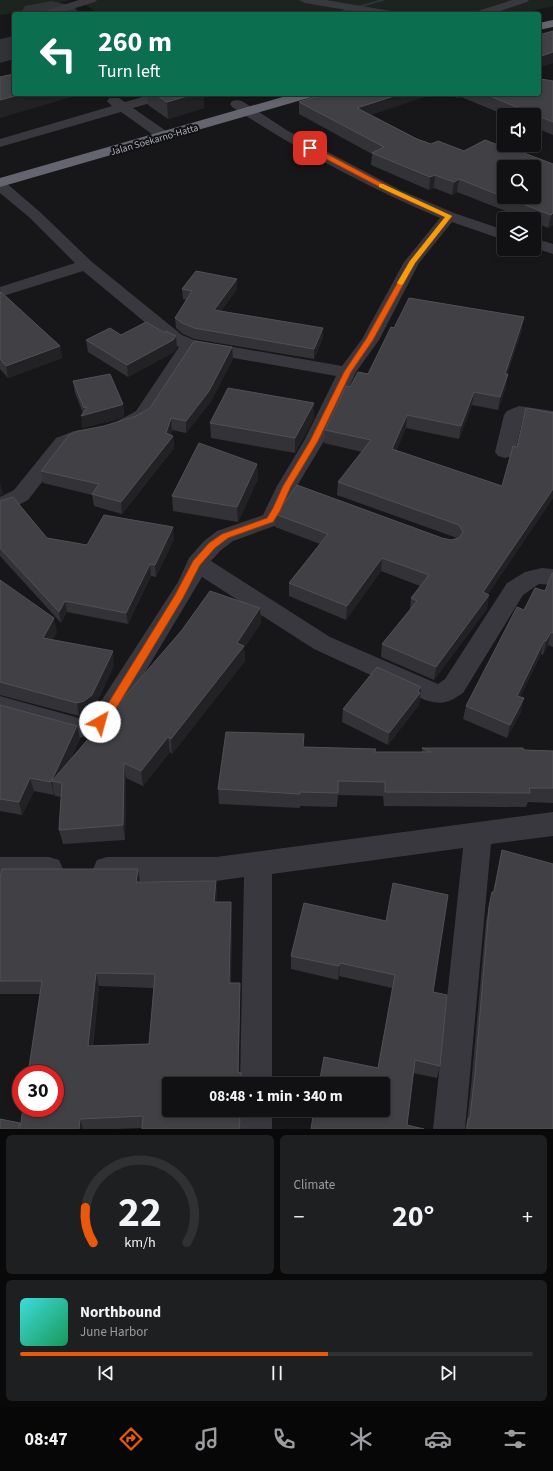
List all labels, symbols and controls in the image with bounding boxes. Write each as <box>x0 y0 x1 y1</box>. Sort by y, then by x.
text: 260 m <box>98 22 172 62</box>
icon: left <box>32 28 84 80</box>
text: Turn left <box>98 59 160 84</box>
map controls <box>497 108 541 256</box>
button: sound <box>497 108 541 152</box>
street label: Jalan Soekarno-Hatta <box>109 121 200 159</box>
pin <box>293 131 327 165</box>
icon: arrive <box>299 137 321 159</box>
button: search <box>497 160 541 204</box>
button: layers <box>497 212 541 256</box>
position arrow <box>79 701 121 743</box>
speed limit sign: 30 <box>12 1065 64 1117</box>
text: 08:48 · 1 min · 340 m <box>209 1086 343 1107</box>
text: Climate <box>294 1176 335 1194</box>
text: 22 <box>118 1182 162 1242</box>
text: 20° <box>392 1195 435 1238</box>
text: − <box>294 1201 304 1233</box>
text: + <box>522 1201 533 1233</box>
text: km/h <box>124 1231 156 1252</box>
text: Northbound <box>80 1302 161 1323</box>
text: June Harbor <box>80 1323 148 1341</box>
icon: previous <box>95 1362 117 1384</box>
icon: pause <box>266 1362 288 1384</box>
icon: next <box>437 1362 459 1384</box>
icon: directions <box>117 1425 145 1453</box>
icon: music <box>193 1425 221 1453</box>
icon: phone <box>270 1425 298 1453</box>
icon: climate <box>347 1425 375 1453</box>
icon: car <box>424 1425 452 1453</box>
icon: filters <box>501 1425 529 1453</box>
text: 08:47 <box>24 1427 68 1452</box>

